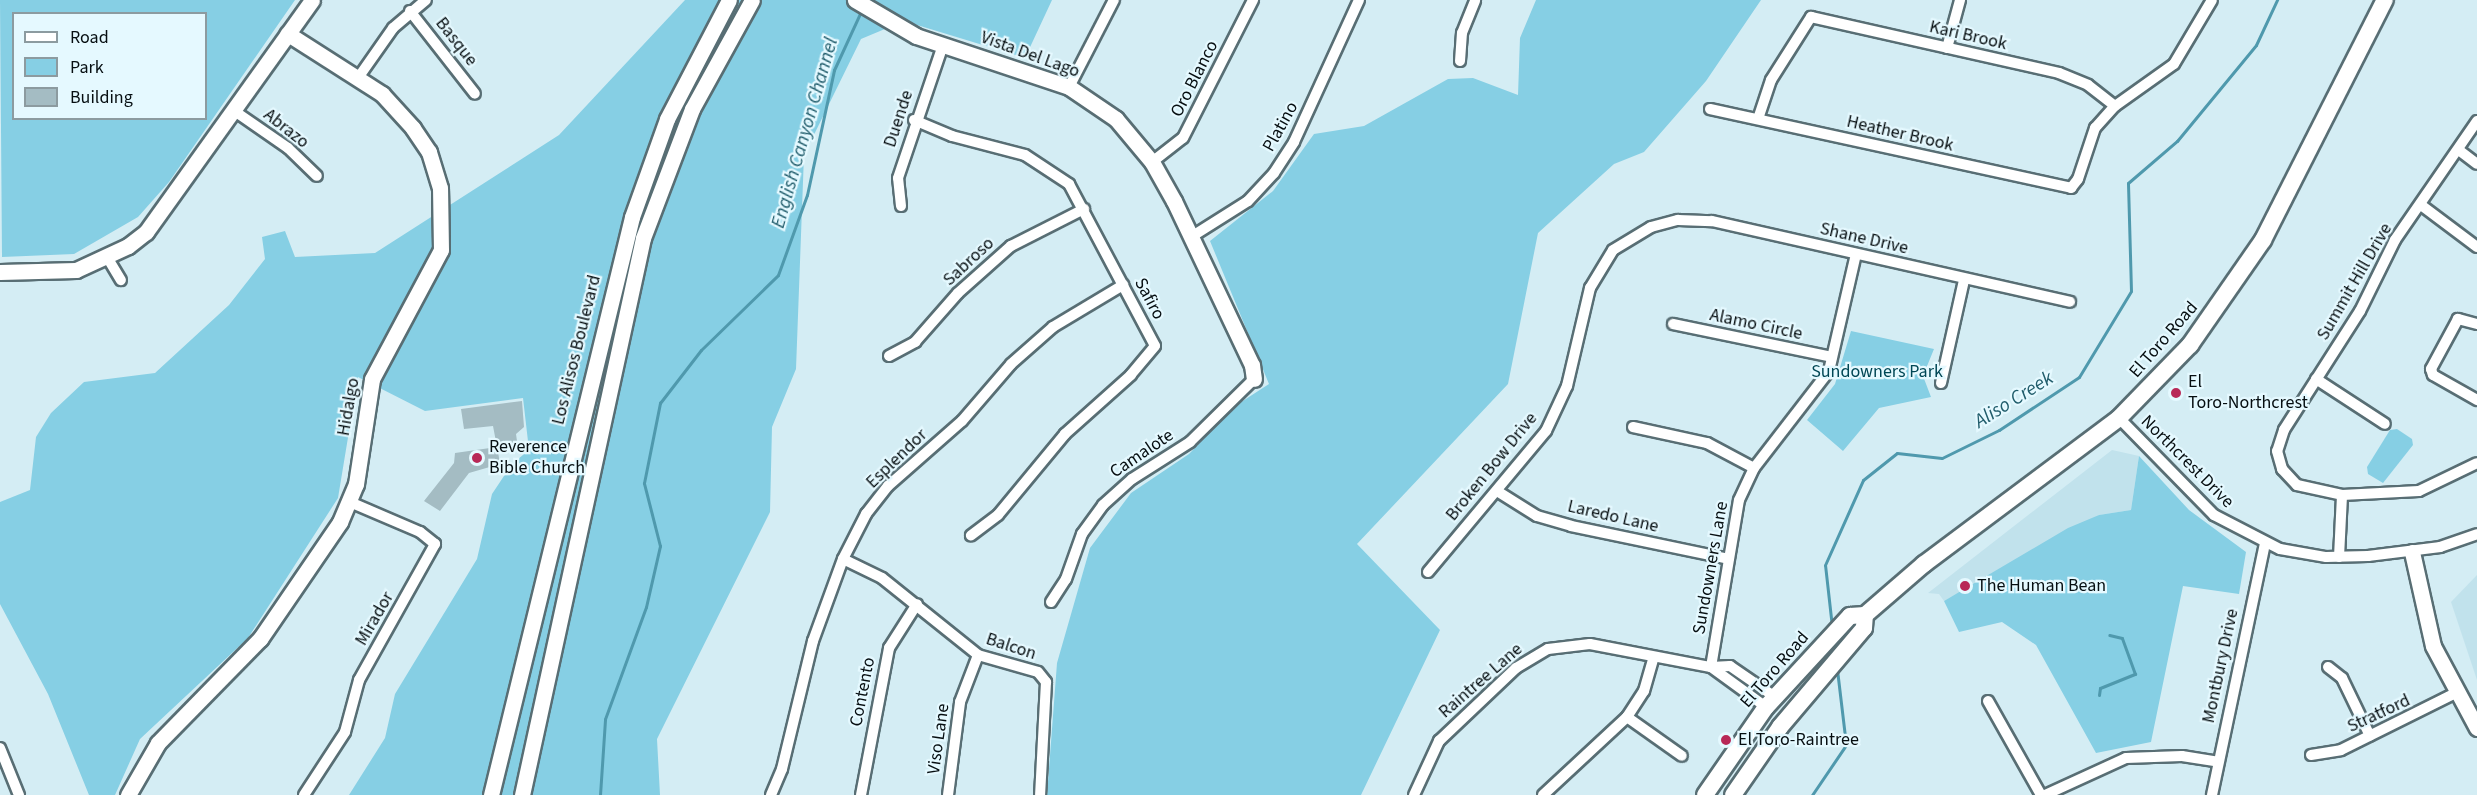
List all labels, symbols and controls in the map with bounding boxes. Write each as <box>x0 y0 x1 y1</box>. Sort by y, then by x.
legend <box>12 12 207 120</box>
street label: Basque <box>430 13 482 71</box>
street label: Kari Brook <box>1927 17 2009 55</box>
text: Road <box>70 25 109 50</box>
street label: Vista Del Lago <box>978 27 1082 83</box>
water label: English Canyon Channel <box>766 35 844 231</box>
street label: Oro Blanco <box>1167 37 1223 121</box>
text: Park <box>70 55 104 80</box>
text: Building <box>70 85 133 110</box>
street label: Duende <box>880 88 918 150</box>
street label: Platino <box>1259 98 1303 156</box>
street label: Abrazo <box>259 105 313 153</box>
street label: Heather Brook <box>1844 111 1956 157</box>
street label: Shane Drive <box>1818 218 1910 260</box>
street label: Summit Hill Drive <box>2313 220 2397 344</box>
street label: Sabroso <box>939 233 999 291</box>
street label: Los Alisos Boulevard <box>548 273 606 427</box>
street label: Safiro <box>1129 274 1169 324</box>
street label: El Toro Road <box>2125 297 2203 383</box>
street label: Alamo Circle <box>1708 305 1804 345</box>
park label: Sundowners Park <box>1811 361 1943 383</box>
water label: Aliso Creek <box>1970 366 2058 434</box>
place label: El Toro-Northcrest <box>2188 372 2308 415</box>
street label: Hidalgo <box>333 376 365 438</box>
marker: El Toro-Northcrest <box>2169 386 2183 400</box>
street label: Broken Bow Drive <box>1442 408 1542 526</box>
street label: Northcrest Drive <box>2136 411 2238 513</box>
street label: Esplendor <box>862 425 932 493</box>
street label: Camalote <box>1106 425 1178 483</box>
place label: Reverence Bible Church <box>489 437 585 480</box>
marker: Reverence Bible Church <box>470 451 484 465</box>
street label: Laredo Lane <box>1565 496 1661 538</box>
street label: Sundowners Lane <box>1689 500 1733 636</box>
place label: The Human Bean <box>1977 575 2106 597</box>
marker: The Human Bean <box>1958 579 1972 593</box>
street label: Mirador <box>351 588 399 650</box>
street label: Montbury Drive <box>2198 607 2244 725</box>
street label: El Toro Road <box>1736 627 1814 713</box>
street label: Balcon <box>983 629 1039 665</box>
street label: Raintree Lane <box>1435 639 1527 723</box>
street label: Contento <box>846 656 880 728</box>
street label: Stratford <box>2344 690 2414 738</box>
street label: Viso Lane <box>923 702 955 776</box>
place label: El Toro-Raintree <box>1738 729 1859 751</box>
marker: El Toro-Raintree <box>1719 733 1733 747</box>

